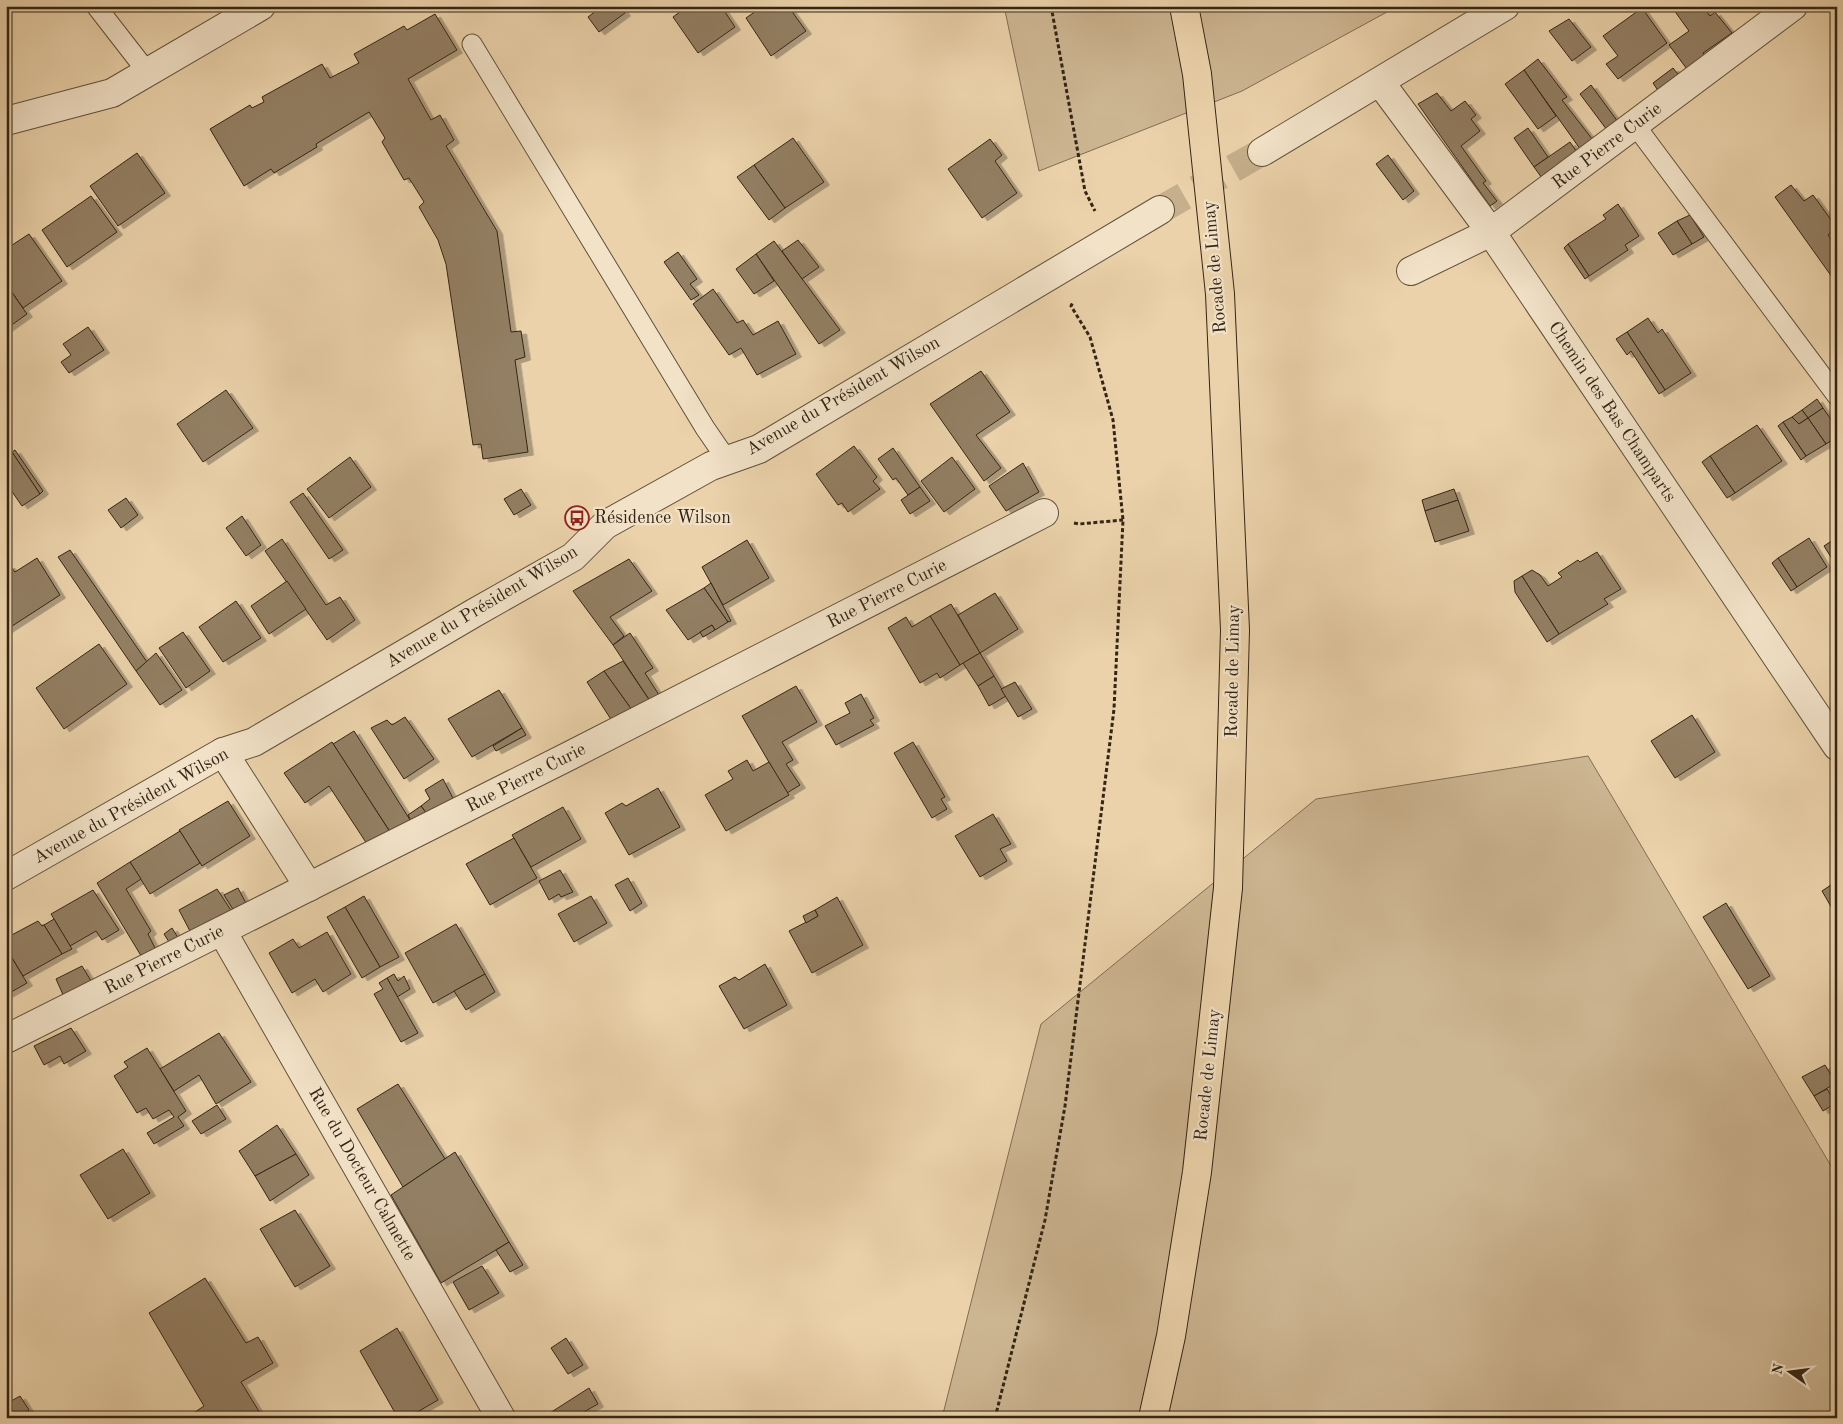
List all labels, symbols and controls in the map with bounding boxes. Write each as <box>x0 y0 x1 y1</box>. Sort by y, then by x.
street label: Rue Pierre Curie <box>1549 99 1665 193</box>
street label: Rocade de Limay <box>1200 199 1230 334</box>
street label: Chemin des Bas Champarts <box>1545 318 1679 506</box>
street label: Avenue du Président Wilson <box>743 333 943 459</box>
bus stop icon: Résidence Wilson <box>564 505 590 531</box>
place label: Résidence Wilson <box>594 509 731 527</box>
street label: Avenue du Président Wilson <box>383 542 581 671</box>
street label: Rue Pierre Curie <box>824 556 950 632</box>
street label: Rocade de Limay <box>1223 604 1243 738</box>
street label: Rue Pierre Curie <box>463 740 589 816</box>
street label: Avenue du Président Wilson <box>30 745 232 867</box>
street label: Rue Pierre Curie <box>101 922 227 998</box>
street label: Rocade de Limay <box>1192 1007 1224 1142</box>
street label: Rue du Docteur Calmette <box>305 1084 419 1264</box>
north arrow <box>1766 1346 1816 1396</box>
text: N <box>1770 1362 1787 1376</box>

